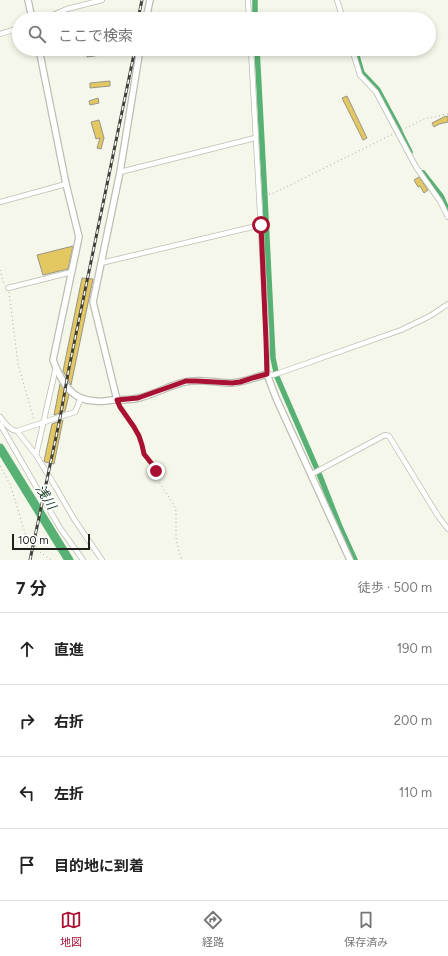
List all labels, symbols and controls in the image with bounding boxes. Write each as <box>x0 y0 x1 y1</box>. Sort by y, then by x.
search box <box>12 12 436 56</box>
icon: search <box>26 23 48 45</box>
text: ここで検索 <box>58 27 133 45</box>
route start <box>252 216 270 234</box>
route end <box>147 462 165 480</box>
water label: 浅川 <box>33 482 60 514</box>
scale bar <box>12 532 90 551</box>
text: 100 m <box>18 534 49 547</box>
text: 7 分 <box>16 578 47 598</box>
text: 徒歩 · 500 m <box>358 580 432 595</box>
icon: ahead <box>16 638 38 660</box>
text: 直進 <box>54 641 84 659</box>
text: 190 m <box>397 641 432 656</box>
icon: right <box>16 710 38 732</box>
text: 右折 <box>54 713 84 731</box>
text: 200 m <box>394 713 432 728</box>
icon: left <box>16 782 38 804</box>
text: 左折 <box>54 785 84 803</box>
text: 110 m <box>399 785 432 800</box>
icon: arrive <box>16 854 38 876</box>
text: 目的地に到着 <box>54 857 144 875</box>
tab: 地図 <box>60 909 82 949</box>
tab: 経路 <box>202 909 224 949</box>
tab: 保存済み <box>344 909 388 949</box>

